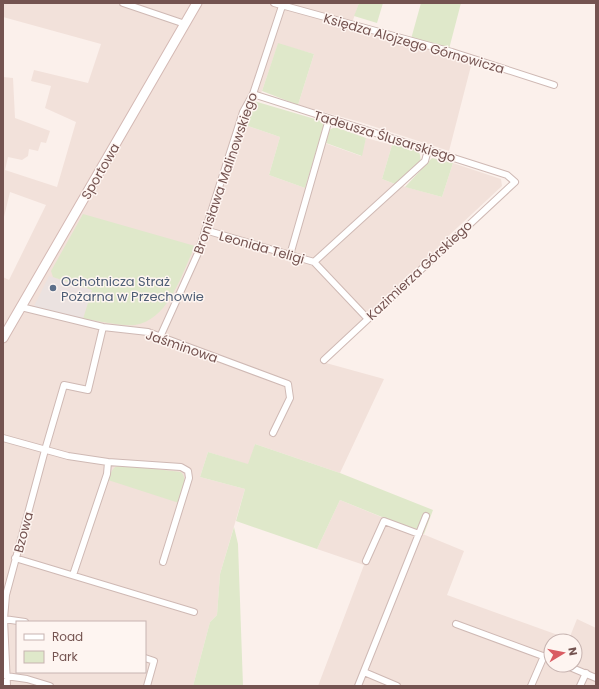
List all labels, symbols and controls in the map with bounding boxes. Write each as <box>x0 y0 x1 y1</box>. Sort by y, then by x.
street label: Księdza Alojzego Górnowicza <box>321 9 506 78</box>
street label: Bronisława Malinowskiego <box>189 90 262 257</box>
street label: Tadeusza Ślusarskiego <box>312 106 458 167</box>
street label: Sportowa <box>77 140 124 203</box>
street label: Kazimierza Górskiego <box>362 216 476 325</box>
street label: Leonida Teligi <box>217 226 307 269</box>
place label: Ochotnicza Straż Pożarna w Przechowie <box>61 272 204 306</box>
marker: Ochotnicza Straż Pożarna w Przechowie <box>48 283 58 293</box>
street label: Jaśminowa <box>143 325 220 368</box>
street label: Bzowa <box>9 510 38 555</box>
legend <box>16 621 146 673</box>
text: Road <box>52 628 83 645</box>
north arrow <box>543 633 583 673</box>
text: N <box>564 646 581 657</box>
text: Park <box>52 648 79 665</box>

